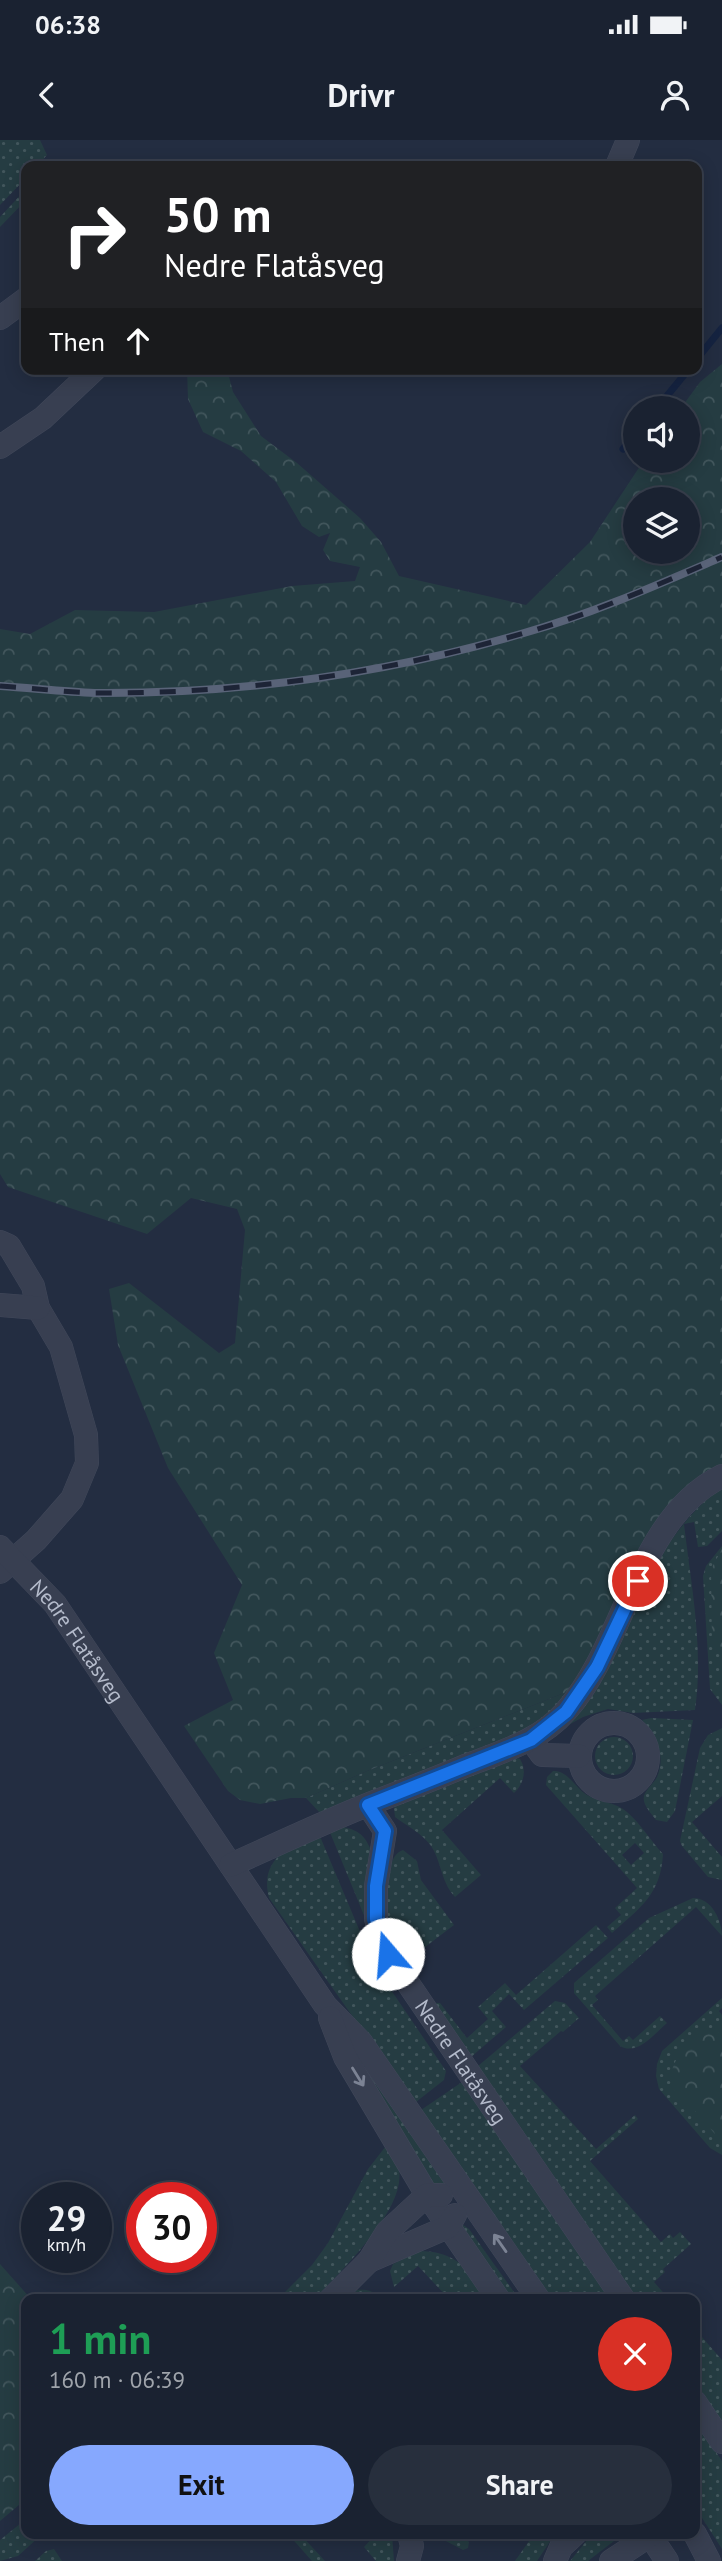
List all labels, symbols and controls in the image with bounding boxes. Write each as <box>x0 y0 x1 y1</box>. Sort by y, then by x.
text: 06:38 <box>35 8 101 41</box>
text: Drivr <box>327 74 395 116</box>
icon: back <box>28 76 66 114</box>
icon: person <box>656 76 694 114</box>
text: 50 m <box>164 182 271 246</box>
icon: right <box>49 189 140 280</box>
text: Nedre Flatåsveg <box>164 244 385 286</box>
icon: ahead <box>119 322 157 360</box>
text: Then <box>49 325 105 358</box>
map controls <box>623 396 700 564</box>
button: sound <box>623 396 700 473</box>
button: layers <box>623 487 700 564</box>
pin <box>608 1551 668 1611</box>
icon: arrive <box>619 1562 657 1600</box>
street label: Nedre Flatåsveg <box>25 1573 131 1707</box>
position arrow <box>351 1917 425 1991</box>
street label: Nedre Flatåsveg <box>409 1994 513 2129</box>
one-way arrow <box>351 2066 365 2086</box>
speed limit sign: 30 <box>126 2182 217 2273</box>
text: 29 <box>47 2195 86 2241</box>
text: km/h <box>47 2233 86 2256</box>
one-way arrow <box>493 2234 507 2253</box>
text: 1 min <box>49 2311 151 2366</box>
button: close <box>598 2317 672 2391</box>
text: 160 m · 06:39 <box>49 2365 185 2394</box>
button: Exit <box>49 2445 354 2525</box>
button: Share <box>368 2445 672 2525</box>

